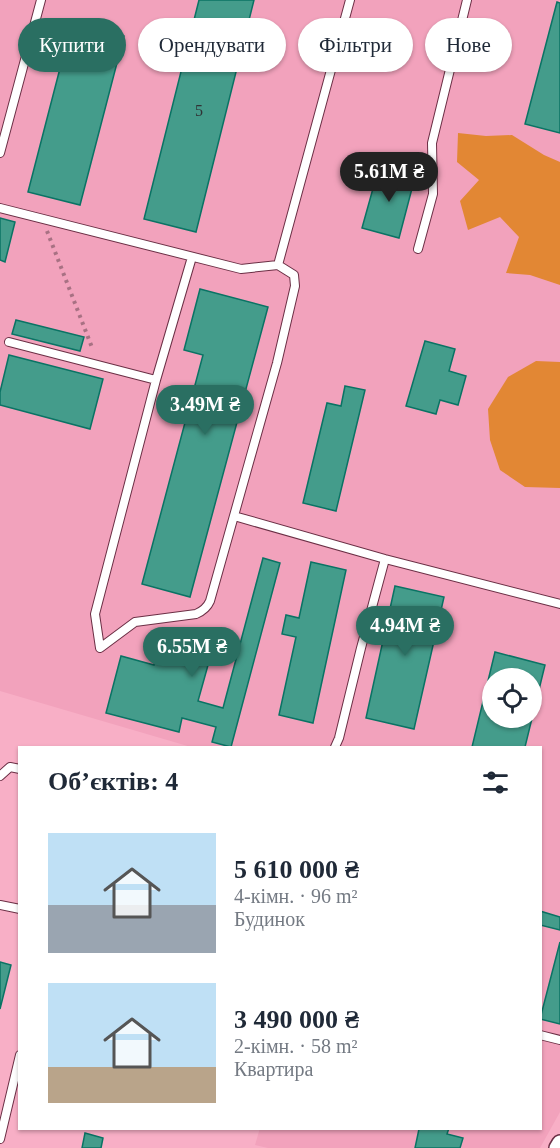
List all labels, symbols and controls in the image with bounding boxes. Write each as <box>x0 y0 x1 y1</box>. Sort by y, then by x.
chip: Купити <box>18 18 126 72</box>
chip: Орендувати <box>138 18 286 72</box>
chip: Фільтри <box>298 18 413 72</box>
chip: Нове <box>425 18 512 72</box>
house number: 5 <box>195 102 203 119</box>
pin: 5.61M ₴ <box>334 152 444 203</box>
text: 5.61M ₴ <box>354 160 424 182</box>
pin: 3.49M ₴ <box>150 385 260 436</box>
text: 3.49M ₴ <box>170 393 240 415</box>
pin: 4.94M ₴ <box>350 606 460 657</box>
text: 4.94M ₴ <box>370 614 440 636</box>
pin: 6.55M ₴ <box>137 627 247 678</box>
text: 6.55M ₴ <box>157 635 227 657</box>
map controls <box>482 668 542 728</box>
button: locate <box>482 668 542 728</box>
icon: filters <box>479 766 512 799</box>
text: Об’єктів: 4 <box>48 767 178 796</box>
text: 5 610 000 ₴ <box>234 855 359 884</box>
icon: home <box>96 857 168 929</box>
text: 4-кімн. · 96 m² <box>234 885 358 907</box>
text: Будинок <box>234 908 305 930</box>
text: 3 490 000 ₴ <box>234 1005 359 1034</box>
icon: home <box>96 1007 168 1079</box>
text: 2-кімн. · 58 m² <box>234 1035 358 1057</box>
text: Квартира <box>234 1058 313 1080</box>

